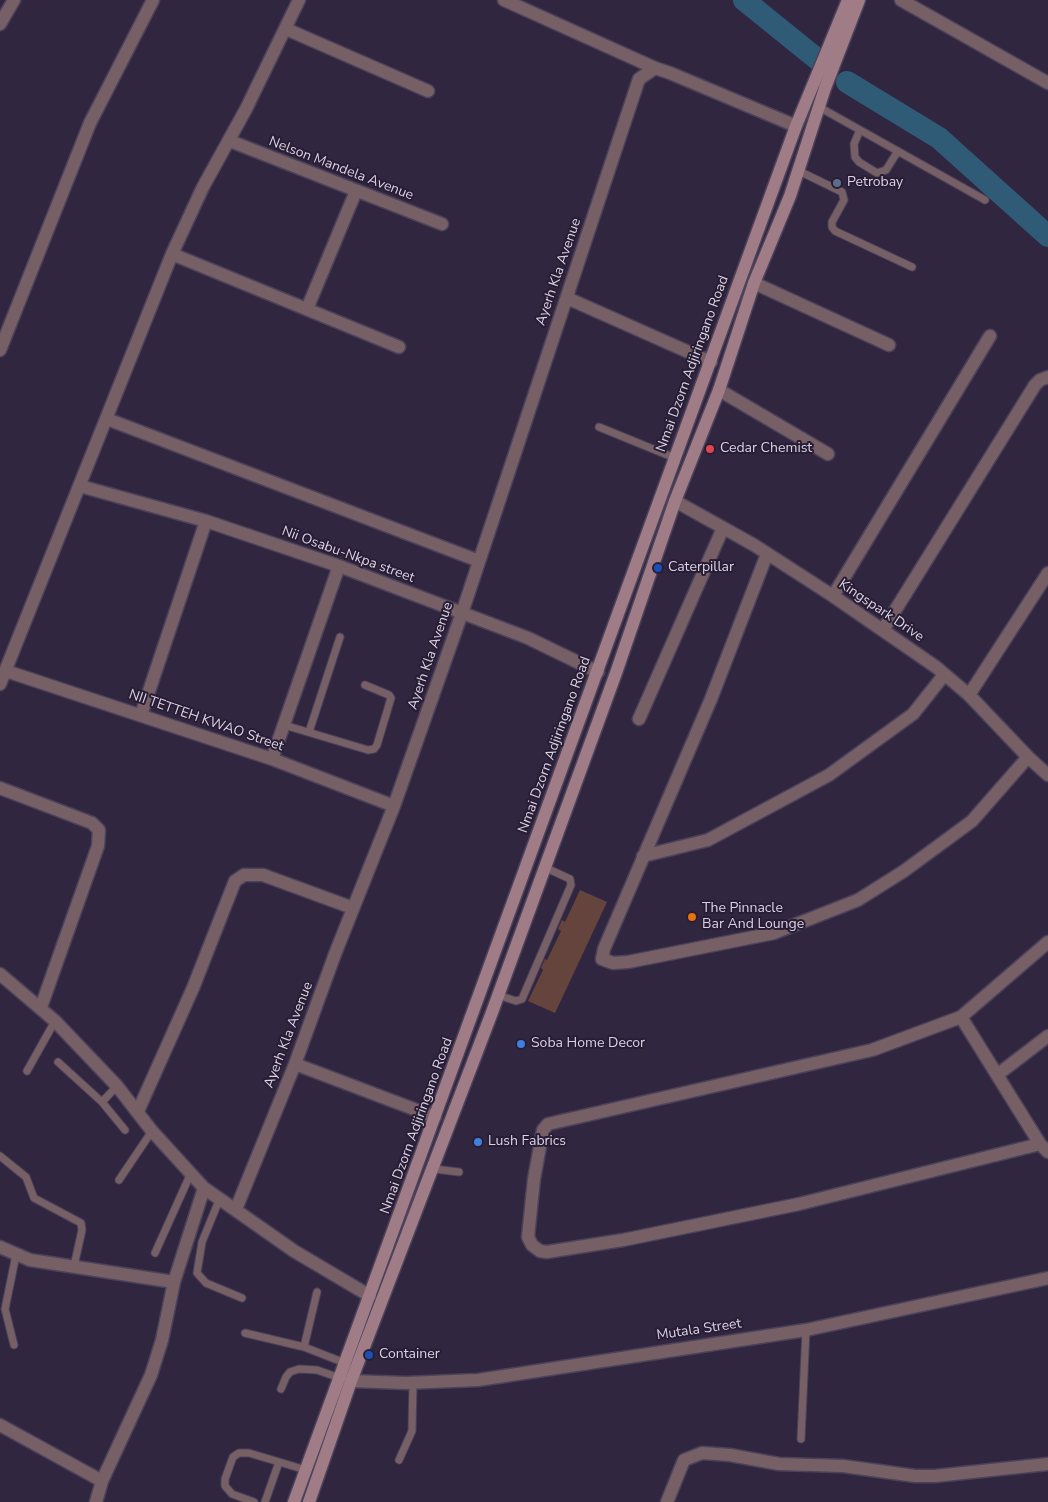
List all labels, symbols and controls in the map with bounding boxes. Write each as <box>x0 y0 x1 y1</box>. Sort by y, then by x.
street label: Nelson Mandela Avenue <box>266 134 416 204</box>
place label: Petrobay <box>847 175 903 191</box>
marker: Petrobay <box>831 177 843 189</box>
street label: Ayerh Kla Avenue <box>533 216 585 328</box>
street label: Nmai Dzorn Adjiringano Road <box>653 274 733 454</box>
place label: Cedar Chemist <box>720 441 812 457</box>
marker: Cedar Chemist <box>704 443 716 455</box>
street label: Nii Osabu-Nkpa street <box>279 523 417 587</box>
place label: Caterpillar <box>668 560 734 576</box>
marker: Caterpillar <box>652 562 664 574</box>
street label: Kingspark Drive <box>835 576 927 646</box>
street label: Ayerh Kla Avenue <box>405 600 457 712</box>
street label: Nmai Dzorn Adjiringano Road <box>515 655 595 835</box>
street label: NII TETTEH KWAO Street <box>126 687 286 755</box>
place label: The Pinnacle Bar And Lounge <box>702 901 804 934</box>
marker: The Pinnacle Bar And Lounge <box>686 911 698 923</box>
street label: Ayerh Kla Avenue <box>261 979 317 1091</box>
street label: Nmai Dzorn Adjiringano Road <box>377 1036 457 1216</box>
place label: Soba Home Decor <box>531 1036 645 1052</box>
marker: Soba Home Decor <box>515 1038 527 1050</box>
place label: Lush Fabrics <box>488 1134 566 1150</box>
marker: Lush Fabrics <box>472 1136 484 1148</box>
street label: Mutala Street <box>655 1316 743 1344</box>
place label: Container <box>379 1347 440 1363</box>
marker: Container <box>363 1349 375 1361</box>

